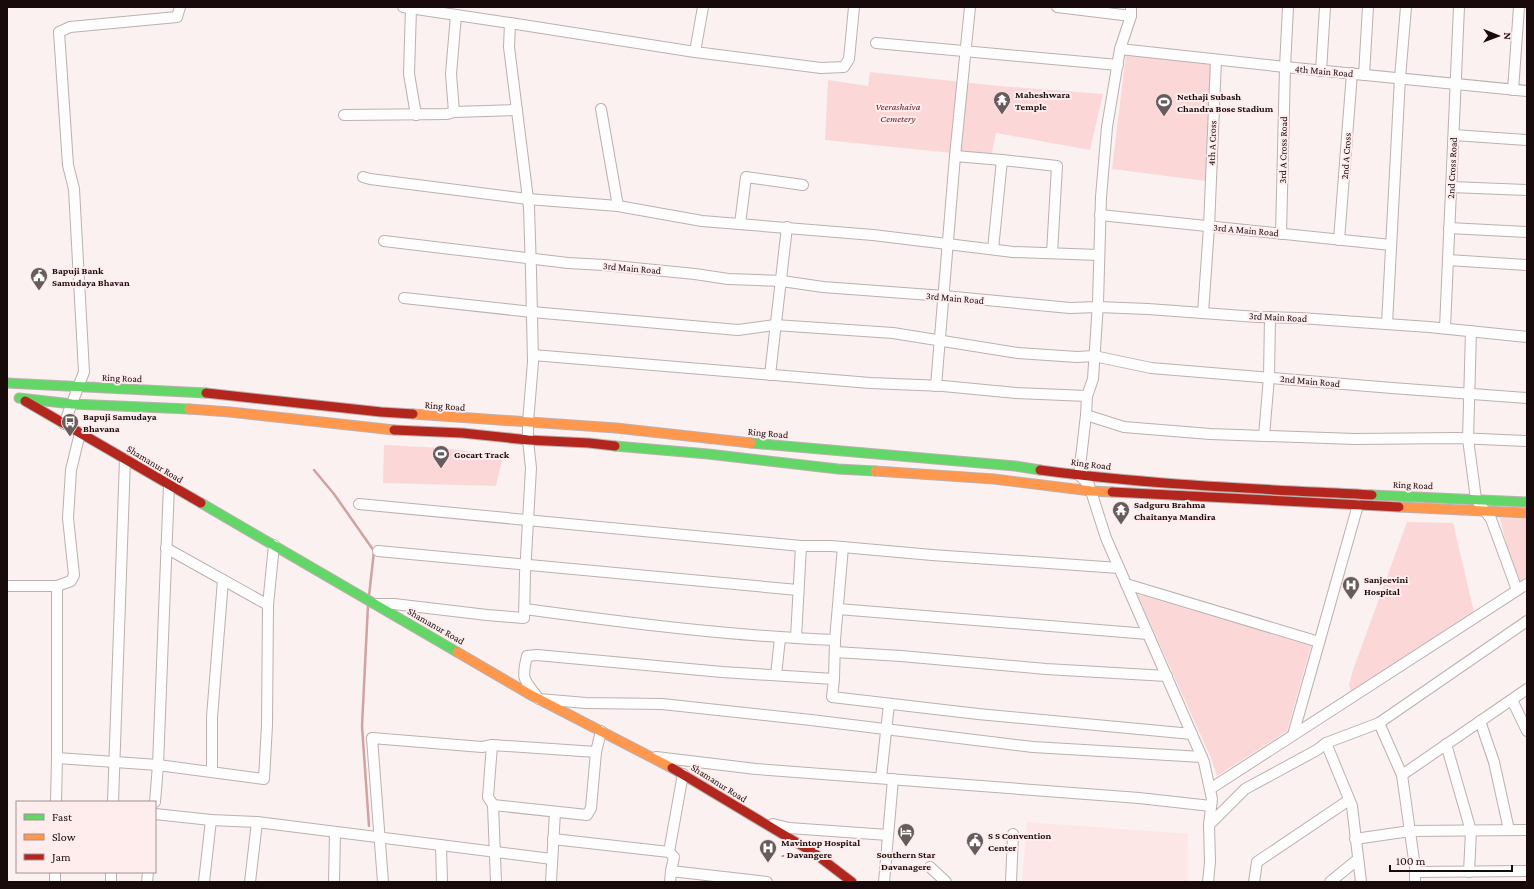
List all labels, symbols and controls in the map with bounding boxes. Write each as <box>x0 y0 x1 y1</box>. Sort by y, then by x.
north arrow <box>1478 16 1518 56</box>
text: N <box>1502 32 1514 41</box>
street label: 4th Main Road <box>1294 63 1354 79</box>
place label: Maheshwara Temple <box>1015 89 1070 112</box>
temple icon: Maheshwara Temple <box>992 90 1012 115</box>
place label: Nethaji Subash Chandra Bose Stadium <box>1177 91 1274 114</box>
sports icon: Nethaji Subash Chandra Bose Stadium <box>1154 92 1174 117</box>
park label: Veerashaiva Cemetery <box>876 101 921 124</box>
street label: 3rd A Cross Road <box>1277 116 1289 184</box>
street label: 4th A Cross <box>1206 120 1218 166</box>
street label: 2nd A Cross <box>1339 132 1353 180</box>
street label: 2nd Cross Road <box>1445 136 1459 199</box>
street label: 3rd A Main Road <box>1213 222 1280 238</box>
street label: 3rd Main Road <box>602 260 662 276</box>
place label: Bapuji Bank Samudaya Bhavan <box>52 265 130 288</box>
public building icon: Bapuji Bank Samudaya Bhavan <box>29 266 49 291</box>
street label: 3rd Main Road <box>925 290 985 306</box>
street label: 3rd Main Road <box>1249 310 1308 324</box>
street label: Ring Road <box>102 372 143 384</box>
street label: 2nd Main Road <box>1279 373 1341 389</box>
street label: Ring Road <box>424 399 466 413</box>
place label: Bapuji Samudaya Bhavana <box>83 411 157 434</box>
bus stop icon: Bapuji Samudaya Bhavana <box>60 412 80 437</box>
street label: Ring Road <box>747 426 789 440</box>
street label: Shamanur Road <box>125 443 186 485</box>
sports icon: Gocart Track <box>431 444 451 469</box>
place label: Gocart Track <box>454 449 510 460</box>
street label: Ring Road <box>1070 456 1113 472</box>
street label: Ring Road <box>1393 479 1434 491</box>
place label: Sadguru Brahma Chaitanya Mandira <box>1134 499 1216 522</box>
temple icon: Sadguru Brahma Chaitanya Mandira <box>1111 500 1131 525</box>
place label: Sanjeevini Hospital <box>1364 574 1408 597</box>
hospital icon: Sanjeevini Hospital <box>1341 575 1361 600</box>
street label: Shamanur Road <box>406 605 467 647</box>
street label: Shamanur Road <box>689 761 750 805</box>
legend <box>16 801 156 873</box>
text: Fast <box>52 810 73 824</box>
hotel icon: Southern Star Davanagere <box>896 822 916 847</box>
text: Slow <box>52 830 76 844</box>
place label: S S Convention Center <box>988 830 1052 853</box>
public building icon: S S Convention Center <box>965 831 985 856</box>
place label: Mavintop Hospital - Davangere <box>781 837 860 860</box>
hospital icon: Mavintop Hospital - Davangere <box>758 838 778 863</box>
scale bar <box>1390 847 1512 873</box>
place label: Southern Star Davanagere <box>877 849 935 872</box>
text: Jam <box>51 850 71 864</box>
text: 100 m <box>1396 854 1426 868</box>

